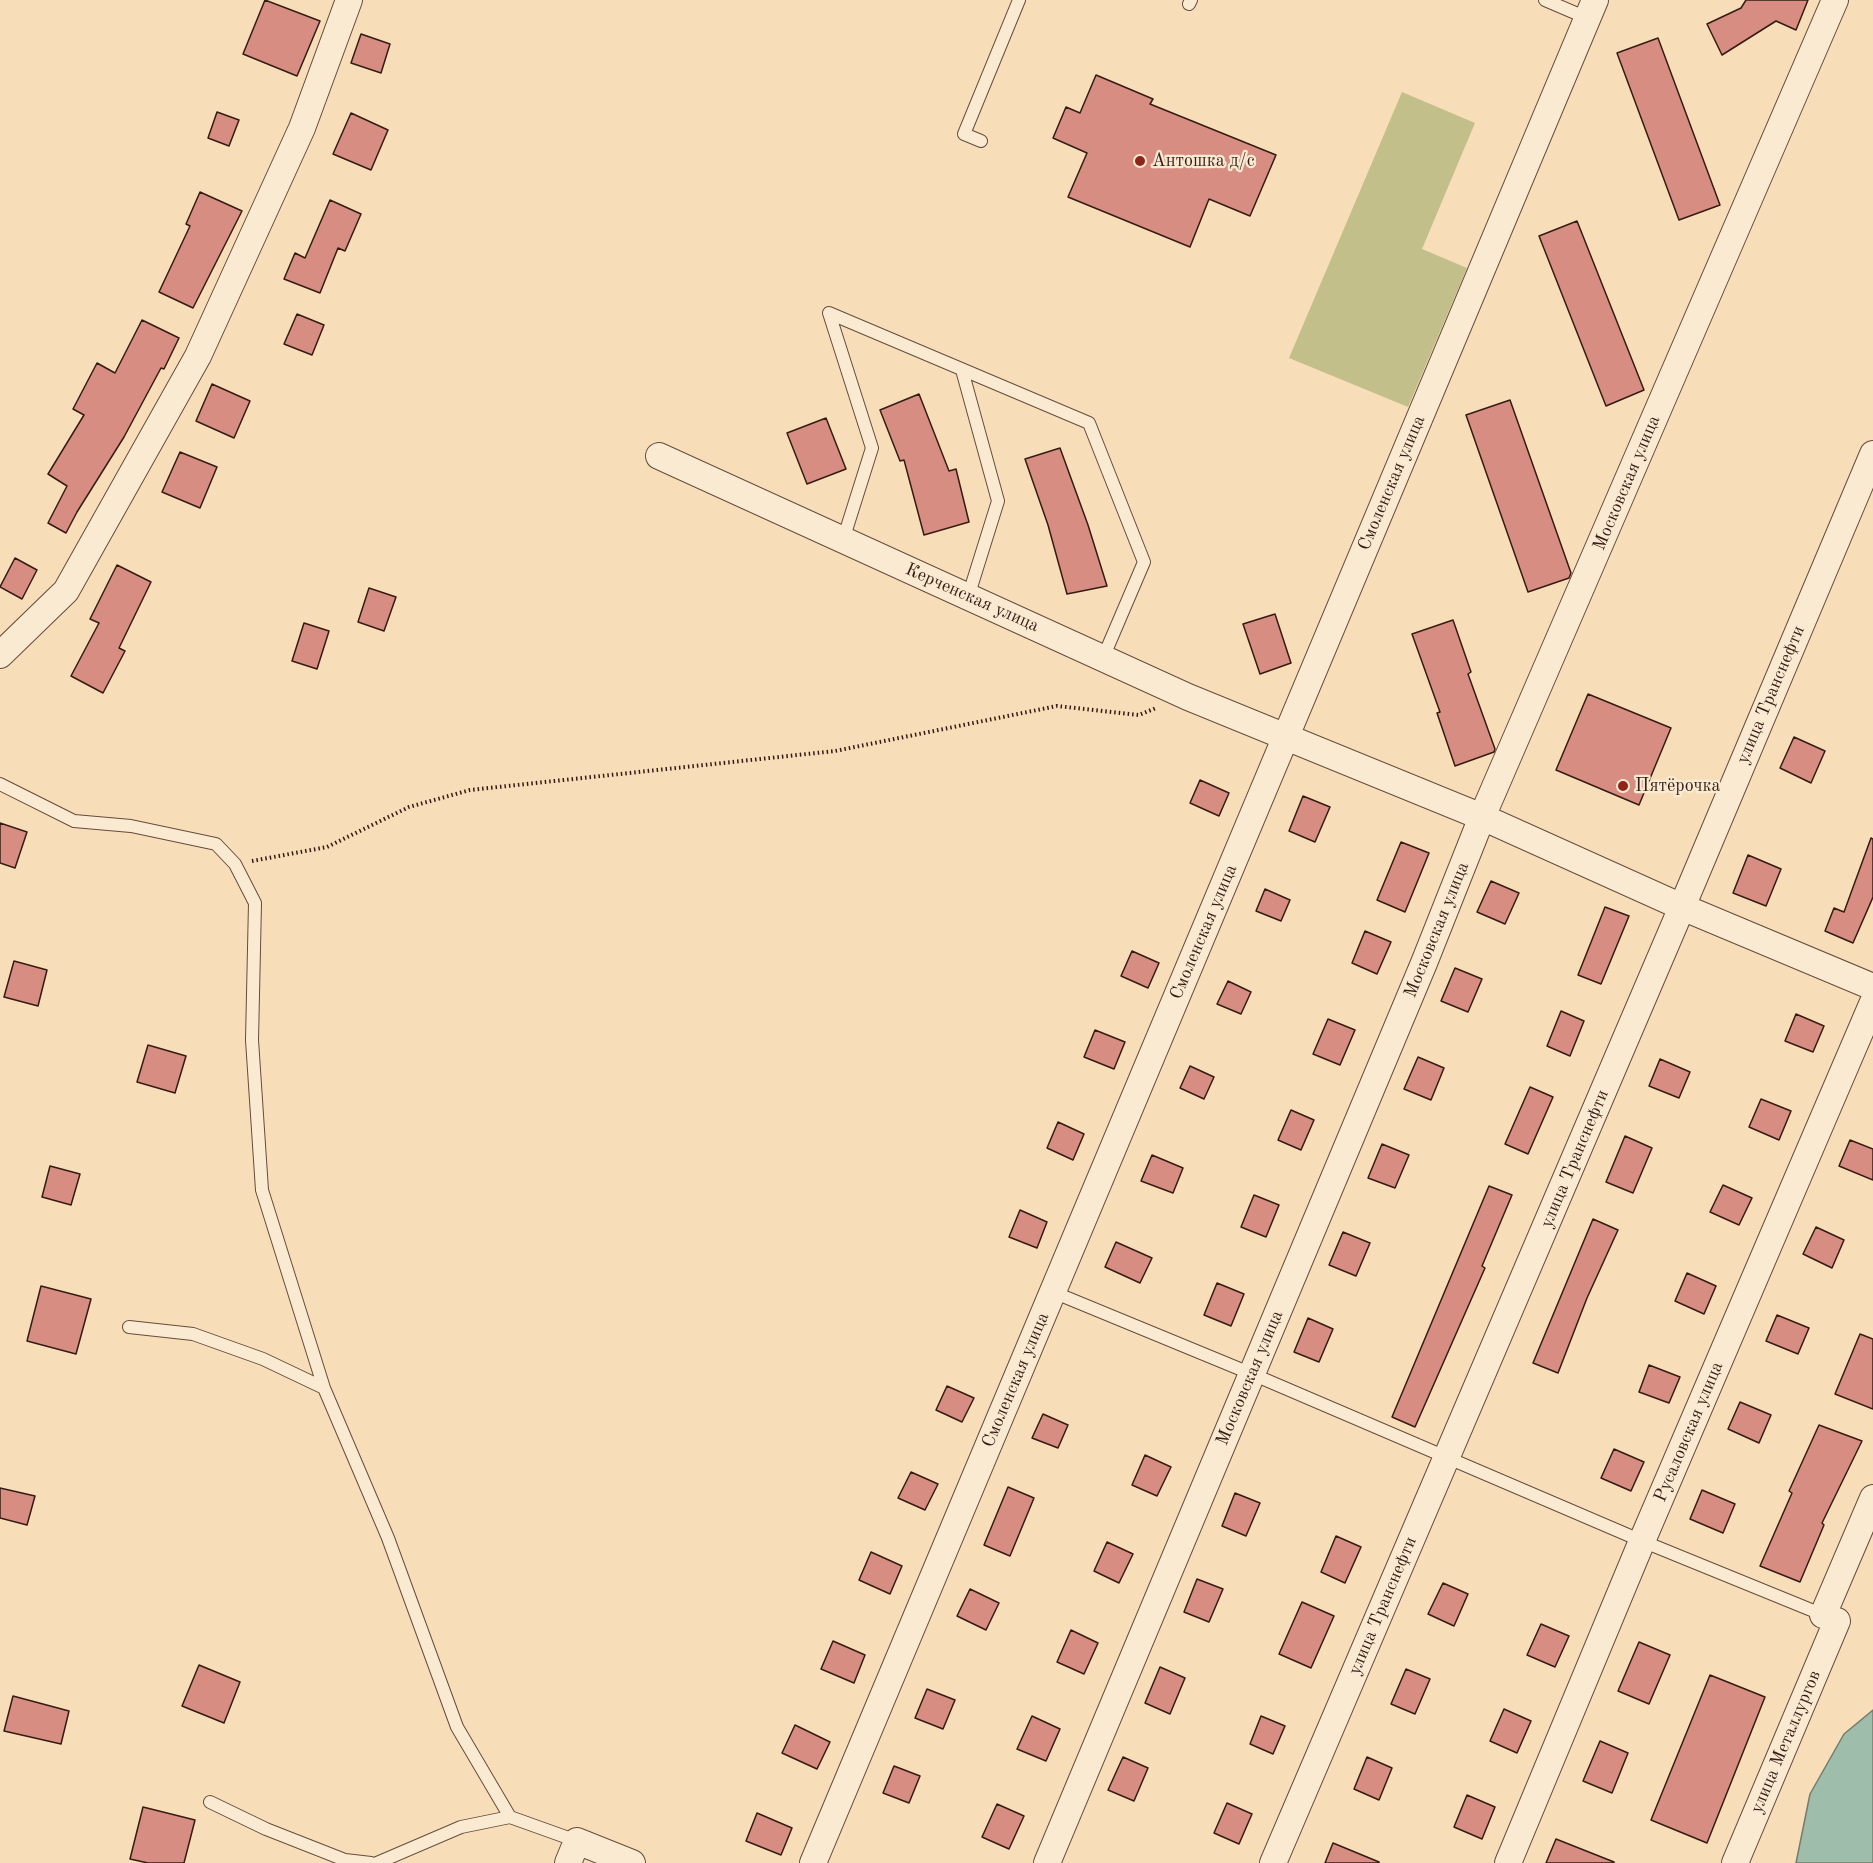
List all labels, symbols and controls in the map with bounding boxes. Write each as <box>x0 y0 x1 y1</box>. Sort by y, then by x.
place label: Антошка д/с <box>1152 150 1254 172</box>
marker: Антошка д/с <box>1133 154 1147 168</box>
street label: Смоленская улица <box>1354 412 1430 554</box>
street label: Московская улица <box>1589 412 1665 554</box>
street label: Керченская улица <box>902 559 1042 637</box>
street label: улица Транснефти <box>1732 623 1810 767</box>
place label: Пятёрочка <box>1635 775 1720 797</box>
marker: Пятёрочка <box>1616 779 1630 793</box>
street label: Московская улица <box>1400 859 1474 1001</box>
street label: Смоленская улица <box>1166 861 1242 1003</box>
street label: улица Транснефти <box>1536 1087 1614 1231</box>
street label: Московская улица <box>1212 1307 1288 1449</box>
street label: Смоленская улица <box>978 1309 1054 1451</box>
street label: Русаловская улица <box>1650 1359 1728 1505</box>
street label: улица Транснефти <box>1344 1534 1422 1678</box>
street label: улица Металлургов <box>1746 1667 1826 1817</box>

